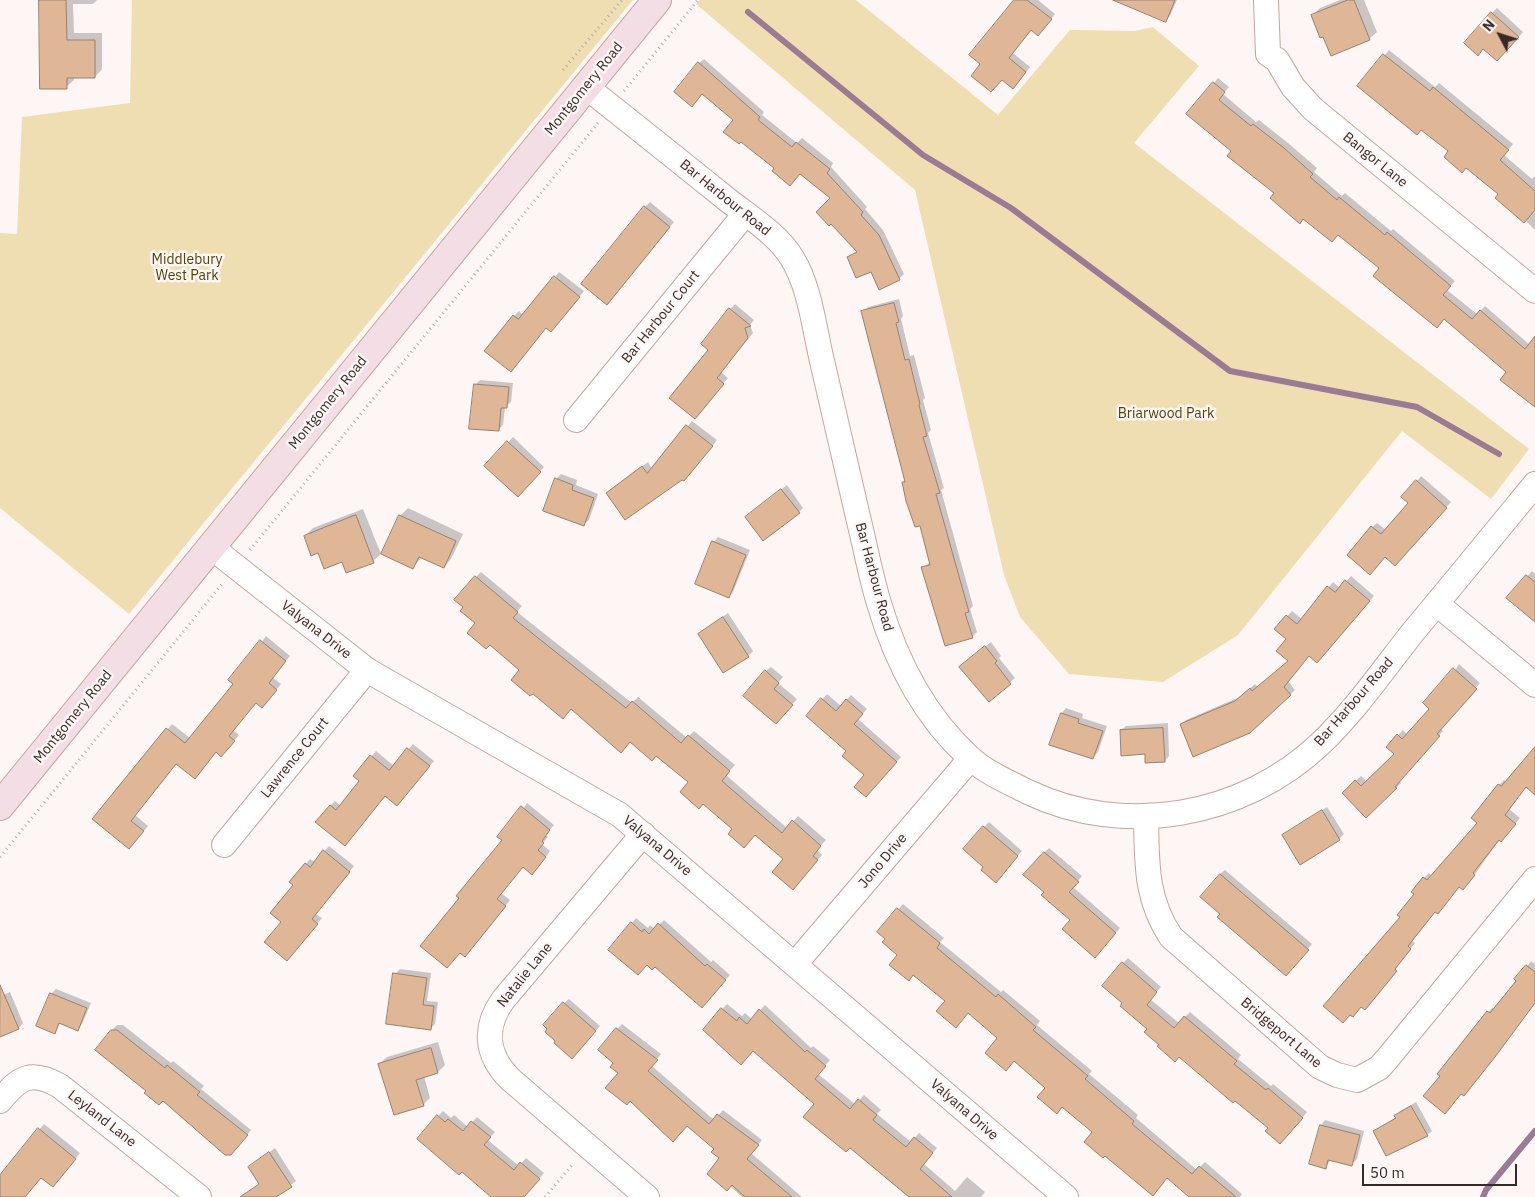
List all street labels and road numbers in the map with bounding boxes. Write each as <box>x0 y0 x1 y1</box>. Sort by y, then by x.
street label: Montgomery Road <box>541 39 627 139</box>
street label: Bangor Lane <box>1339 129 1411 191</box>
street label: Bar Harbour Road <box>676 156 774 240</box>
street label: Bar Harbour Court <box>618 267 704 367</box>
street label: Montgomery Road <box>285 353 371 453</box>
street label: Bar Harbour Road <box>851 521 897 633</box>
street label: Valyana Drive <box>277 597 355 663</box>
street label: Bar Harbour Road <box>1311 654 1397 750</box>
street label: Montgomery Road <box>30 667 116 767</box>
street label: Lawrence Court <box>257 714 333 802</box>
street label: Valyana Drive <box>619 812 695 880</box>
street label: Jono Drive <box>855 830 911 892</box>
street label: Natalie Lane <box>494 939 556 1011</box>
street label: Bridgeport Lane <box>1237 994 1325 1072</box>
street label: Valyana Drive <box>927 1076 1001 1144</box>
street label: Leyland Lane <box>64 1087 140 1151</box>

